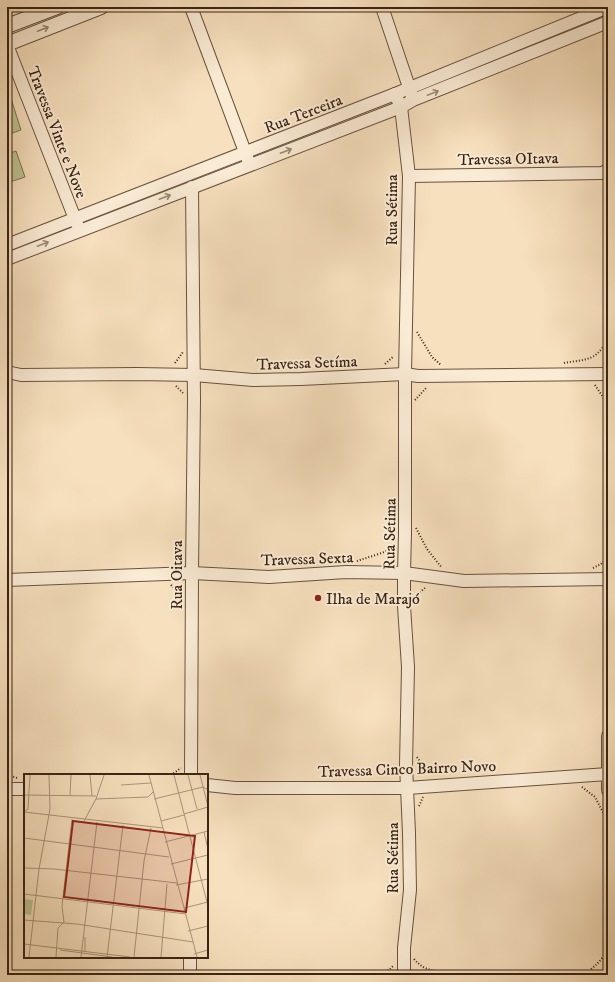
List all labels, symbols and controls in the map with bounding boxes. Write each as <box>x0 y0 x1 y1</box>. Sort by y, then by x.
one-way arrow <box>37 25 49 33</box>
street label: Travessa Vinte e Nove <box>23 64 92 201</box>
one-way arrow <box>426 88 438 96</box>
street label: Rua Terceira <box>261 90 345 138</box>
one-way arrow <box>279 146 291 154</box>
street label: Travessa OItava <box>457 148 559 170</box>
street label: Rua Sétima <box>382 174 402 246</box>
one-way arrow <box>158 193 170 201</box>
one-way arrow <box>37 240 49 248</box>
street label: Travessa Setíma <box>256 351 358 375</box>
street label: Rua Sétima <box>379 498 401 570</box>
street label: Rua Oitava <box>167 540 187 610</box>
street label: Travessa Sexta <box>260 547 354 571</box>
place label: Ilha de Marajó <box>326 589 420 609</box>
marker: Ilha de Marajó <box>313 593 323 603</box>
street label: Travessa Cinco Bairro Novo <box>318 756 497 782</box>
inset map <box>24 774 208 958</box>
street label: Rua Sétima <box>383 822 403 894</box>

